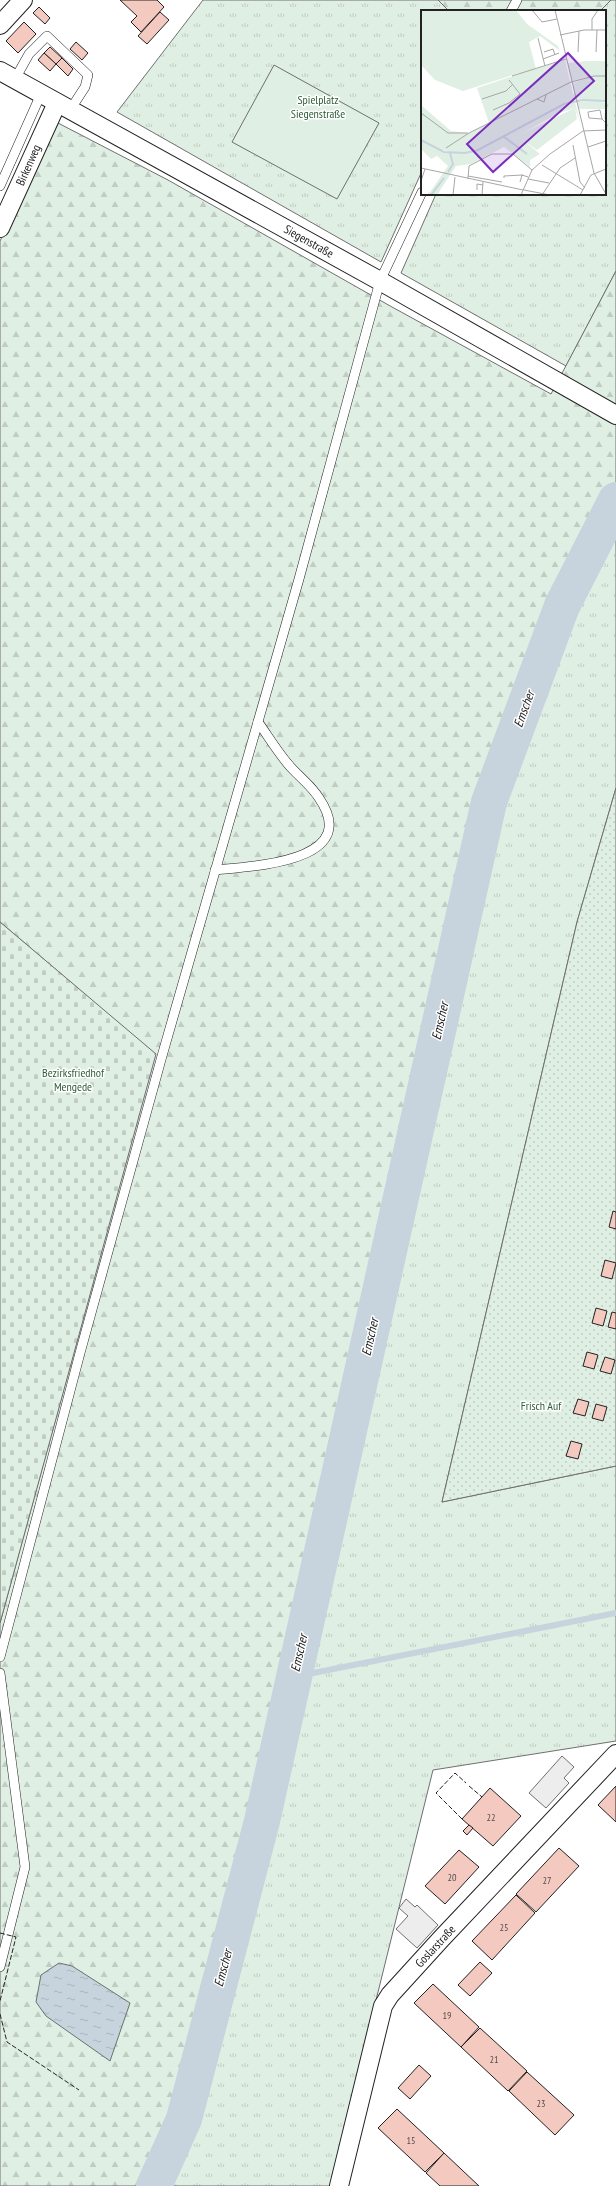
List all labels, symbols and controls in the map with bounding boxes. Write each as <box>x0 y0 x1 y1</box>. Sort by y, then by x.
inset map <box>421 10 606 195</box>
park label: Spielplatz Siegenstraße <box>291 92 345 121</box>
street label: Birkenweg <box>12 142 44 188</box>
street label: Siegenstraße <box>282 221 336 261</box>
water label: Emscher <box>510 686 539 730</box>
water label: Emscher <box>427 998 453 1041</box>
park label: Bezirksfriedhof Mengede <box>42 1065 105 1094</box>
water label: Emscher <box>357 1314 383 1357</box>
park label: Frisch Auf <box>521 1398 562 1413</box>
water label: Emscher <box>286 1630 312 1673</box>
house number: 22 <box>487 1811 496 1824</box>
house number: 20 <box>448 1871 457 1884</box>
house number: 27 <box>543 1874 552 1887</box>
house number: 25 <box>500 1921 509 1934</box>
street label: Goslarstraße <box>412 1922 458 1970</box>
water label: Emscher <box>210 1945 237 1988</box>
house number: 19 <box>443 2009 452 2022</box>
house number: 21 <box>490 2053 499 2066</box>
house number: 23 <box>537 2097 546 2110</box>
house number: 15 <box>407 2134 416 2147</box>

